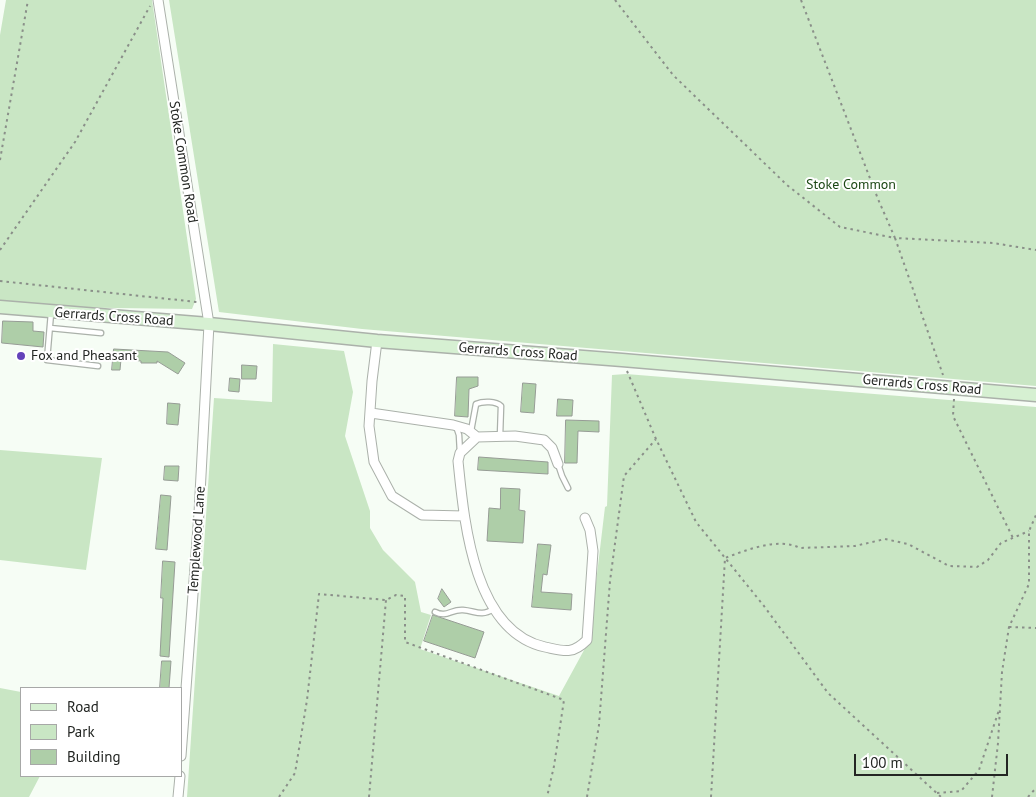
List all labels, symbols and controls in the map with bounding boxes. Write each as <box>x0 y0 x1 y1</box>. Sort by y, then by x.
street label: Stoke Common Road <box>165 100 201 224</box>
park label: Stoke Common <box>806 177 896 193</box>
street label: Gerrards Cross Road <box>54 304 174 330</box>
street label: Gerrards Cross Road <box>458 339 578 365</box>
place label: Fox and Pheasant <box>31 348 137 364</box>
marker: Fox and Pheasant <box>15 350 27 362</box>
street label: Gerrards Cross Road <box>862 371 982 399</box>
street label: Templewood Lane <box>185 485 209 595</box>
legend <box>20 687 182 777</box>
text: Road <box>67 697 99 716</box>
text: Park <box>67 722 95 741</box>
scale bar <box>856 744 1010 776</box>
text: Building <box>67 747 121 766</box>
text: 100 m <box>862 753 903 772</box>

